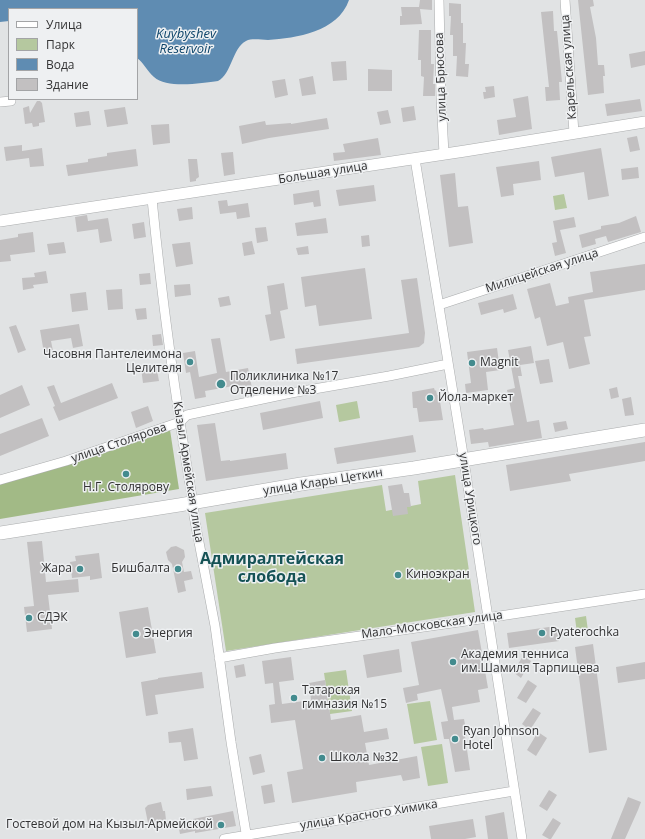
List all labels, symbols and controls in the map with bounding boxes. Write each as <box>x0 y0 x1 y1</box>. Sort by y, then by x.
legend <box>8 8 138 100</box>
street label: Карельская улица <box>558 14 580 120</box>
text: Улица <box>46 16 82 33</box>
water label: Kuybyshev Reservoir <box>156 26 216 57</box>
street label: улица Брюсова <box>432 32 450 122</box>
text: Парк <box>46 36 75 53</box>
text: Вода <box>46 56 75 73</box>
text: Здание <box>46 76 89 93</box>
street label: Большая улица <box>277 159 369 187</box>
street label: Милицейская улица <box>484 246 600 296</box>
place label: Часовня Пантелеимона Целителя <box>43 348 182 376</box>
place label: Magnit <box>480 356 519 370</box>
marker: Часовня Пантелеимона Целителя <box>185 357 195 367</box>
marker: Magnit <box>467 358 477 368</box>
place label: Поликлиника №17 Отделение №3 <box>230 370 338 398</box>
marker: Поликлиника №17 Отделение №3 <box>215 378 227 390</box>
place label: Йола-маркет <box>438 391 513 405</box>
marker: Йола-маркет <box>425 393 435 403</box>
street label: Кызыл Армейская улица <box>170 400 206 544</box>
street label: улица Столярова <box>69 420 169 466</box>
street label: улица Урицкого <box>456 452 484 546</box>
street label: улица Клары Цеткин <box>262 465 384 499</box>
marker: Н.Г. Столярову <box>121 469 131 479</box>
place label: Н.Г. Столярову <box>83 481 169 495</box>
district label: Адмиралтейская слобода <box>200 549 344 587</box>
place label: Жара <box>41 562 72 576</box>
place label: Бишбалта <box>111 562 170 576</box>
marker: Жара <box>75 564 85 574</box>
marker: Бишбалта <box>173 564 183 574</box>
place label: Киноэкран <box>406 568 469 582</box>
marker: Киноэкран <box>393 570 403 580</box>
street label: Мало-Московская улица <box>360 608 504 642</box>
place label: СДЭК <box>37 611 68 625</box>
marker: СДЭК <box>24 613 34 623</box>
place label: Pyaterochka <box>550 626 619 640</box>
place label: Энергия <box>144 627 193 641</box>
marker: Pyaterochka <box>537 628 547 638</box>
marker: Энергия <box>131 629 141 639</box>
place label: Академия тенниса им.Шамиля Тарпищева <box>461 648 599 676</box>
marker: Академия тенниса им.Шамиля Тарпищева <box>448 657 458 667</box>
place label: Татарская гимназия №15 <box>302 684 387 712</box>
marker: Татарская гимназия №15 <box>289 693 299 703</box>
place label: Ryan Johnson Hotel <box>463 725 539 753</box>
marker: Ryan Johnson Hotel <box>450 734 460 744</box>
place label: Школа №32 <box>330 751 398 765</box>
marker: Школа №32 <box>317 753 327 763</box>
street label: улица Красного Химика <box>299 797 439 833</box>
place label: Гостевой дом на Кызыл-Армейской <box>6 818 213 832</box>
marker: Гостевой дом на Кызыл-Армейской <box>216 820 226 830</box>

